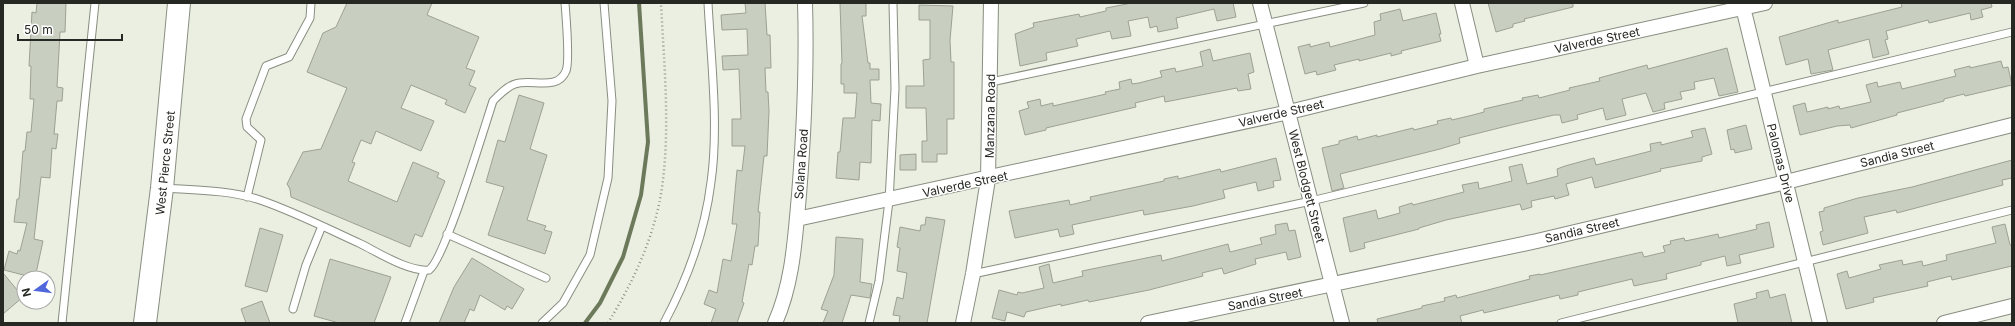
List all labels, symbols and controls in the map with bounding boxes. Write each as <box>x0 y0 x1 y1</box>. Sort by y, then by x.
scale bar <box>18 16 122 42</box>
text: 50 m <box>24 22 53 37</box>
street label: Valverde Street <box>1553 24 1641 56</box>
street label: Manzana Road <box>982 74 998 158</box>
street label: Valverde Street <box>1237 96 1325 130</box>
street label: West Pierce Street <box>152 110 178 216</box>
street label: Palomas Drive <box>1764 122 1798 204</box>
street label: Solana Road <box>791 128 811 200</box>
street label: West Blodgett Street <box>1286 128 1328 244</box>
street label: Sandia Street <box>1858 138 1936 170</box>
street label: Valverde Street <box>921 168 1009 200</box>
street label: Sandia Street <box>1543 214 1621 246</box>
north arrow <box>16 270 56 310</box>
street label: Sandia Street <box>1226 284 1304 314</box>
text: N <box>18 287 34 298</box>

